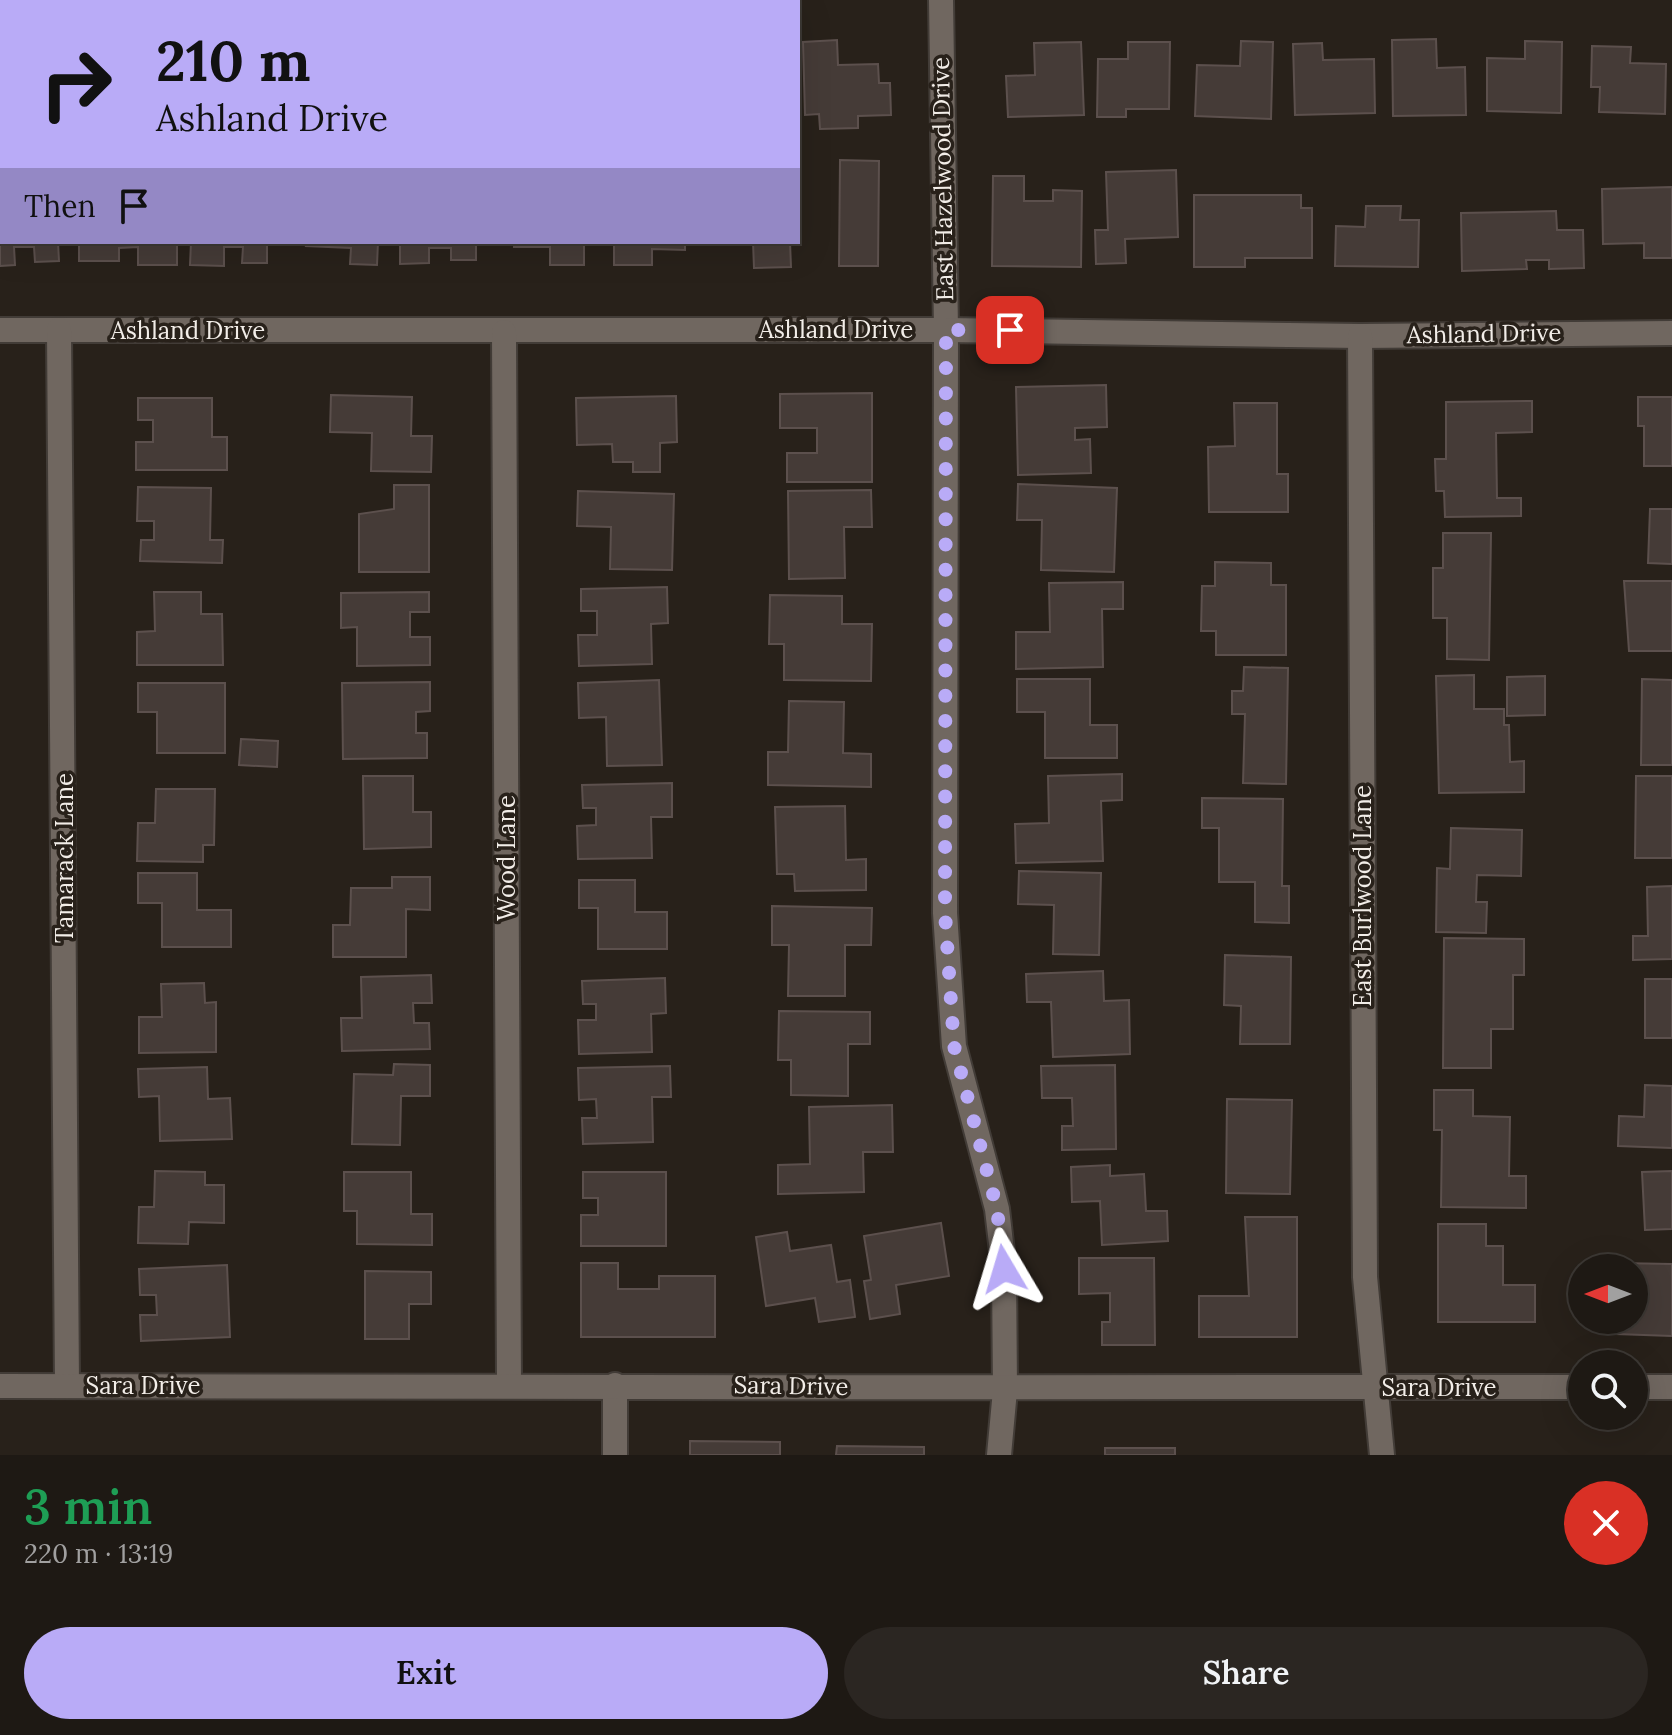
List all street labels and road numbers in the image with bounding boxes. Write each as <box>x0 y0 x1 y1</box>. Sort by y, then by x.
street label: East Hazelwood Drive <box>925 57 960 301</box>
street label: Ashland Drive <box>758 314 913 345</box>
street label: Ashland Drive <box>110 315 265 346</box>
street label: Ashland Drive <box>1405 317 1562 350</box>
street label: Tamarack Lane <box>49 773 80 943</box>
street label: East Burlwood Lane <box>1347 785 1378 1007</box>
street label: Wood Lane <box>491 795 522 921</box>
street label: Sara Drive <box>733 1369 849 1402</box>
street label: Sara Drive <box>86 1370 200 1401</box>
street label: Sara Drive <box>1382 1372 1496 1403</box>

